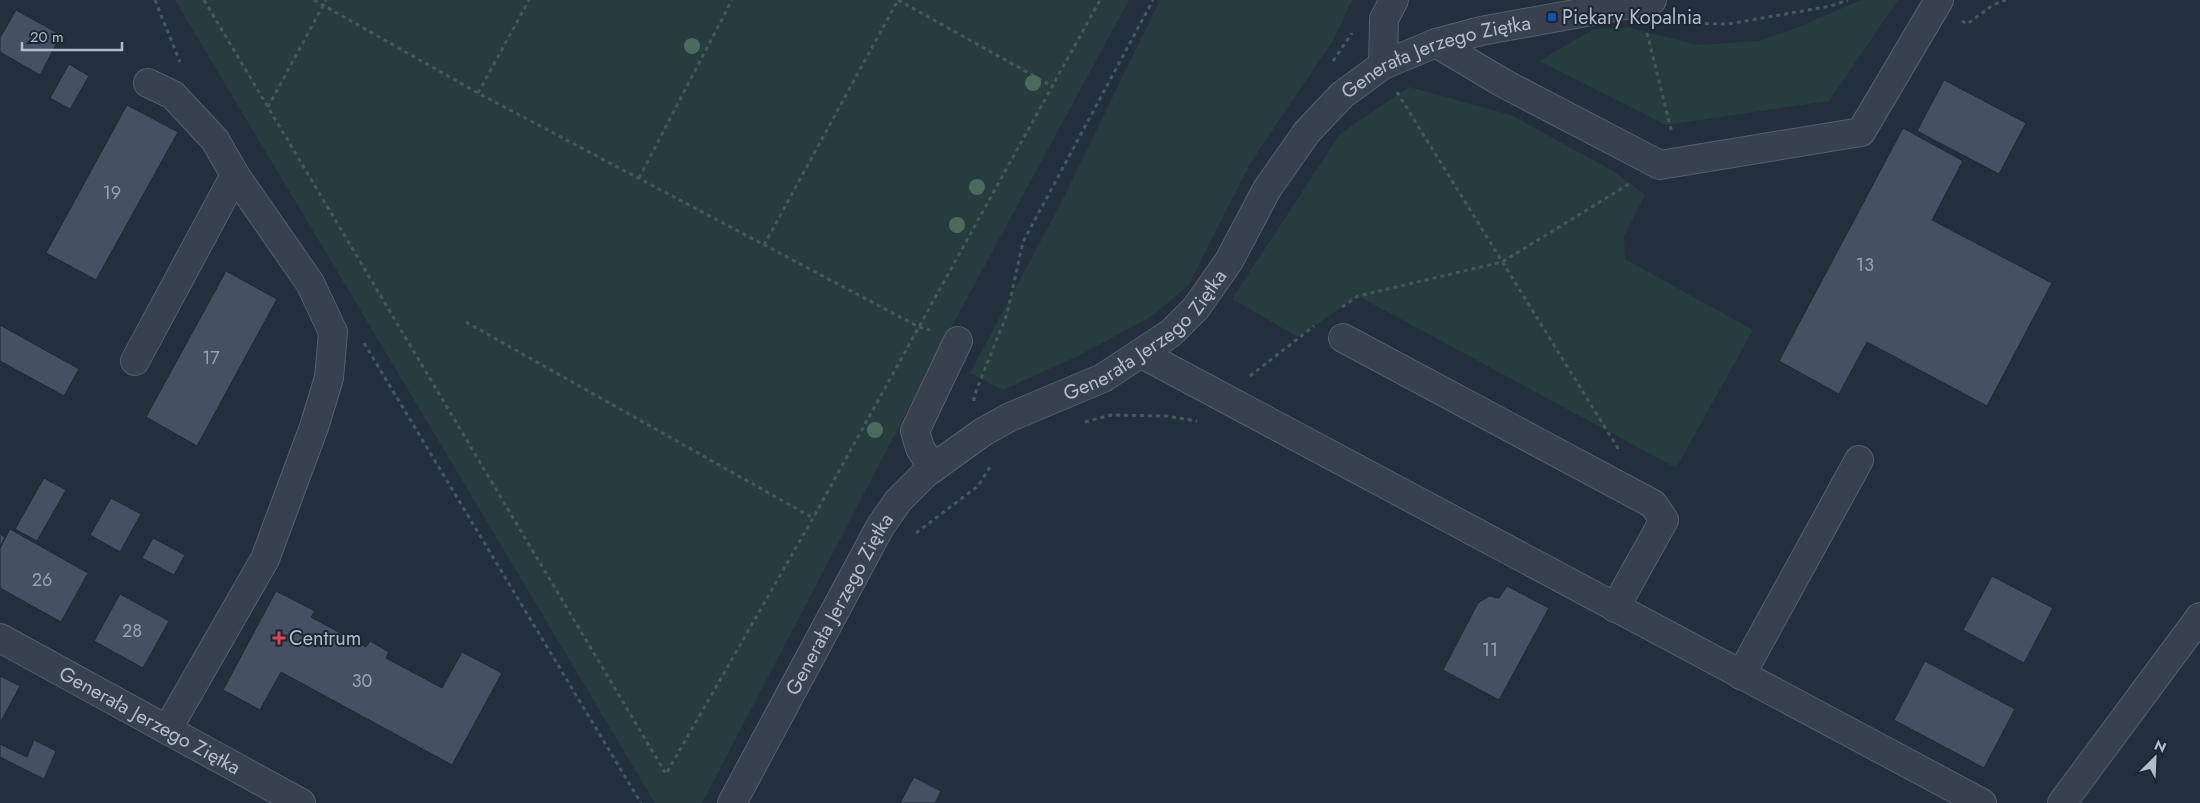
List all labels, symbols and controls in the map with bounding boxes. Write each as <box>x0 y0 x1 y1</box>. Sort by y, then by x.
place label: Piekary Kopalnia <box>1562 3 1702 32</box>
street label: Generała Jerzego Ziętka <box>1335 8 1533 106</box>
marker: Piekary Kopalnia <box>1546 11 1558 23</box>
scale bar <box>22 20 122 52</box>
text: 20 m <box>30 26 64 48</box>
house number: 19 <box>103 180 121 206</box>
house number: 13 <box>1856 252 1874 278</box>
street label: Generała Jerzego Ziętka <box>1059 263 1233 408</box>
house number: 17 <box>202 345 220 371</box>
street label: Generała Jerzego Ziętka <box>778 507 900 700</box>
house number: 26 <box>32 567 52 593</box>
house number: 28 <box>122 618 142 644</box>
place label: Centrum <box>289 624 361 653</box>
marker: Centrum <box>273 632 285 644</box>
house number: 11 <box>1482 637 1498 663</box>
street label: Generała Jerzego Ziętka <box>54 659 246 782</box>
house number: 30 <box>352 668 373 694</box>
north arrow <box>2130 733 2180 783</box>
text: N <box>2151 735 2169 758</box>

